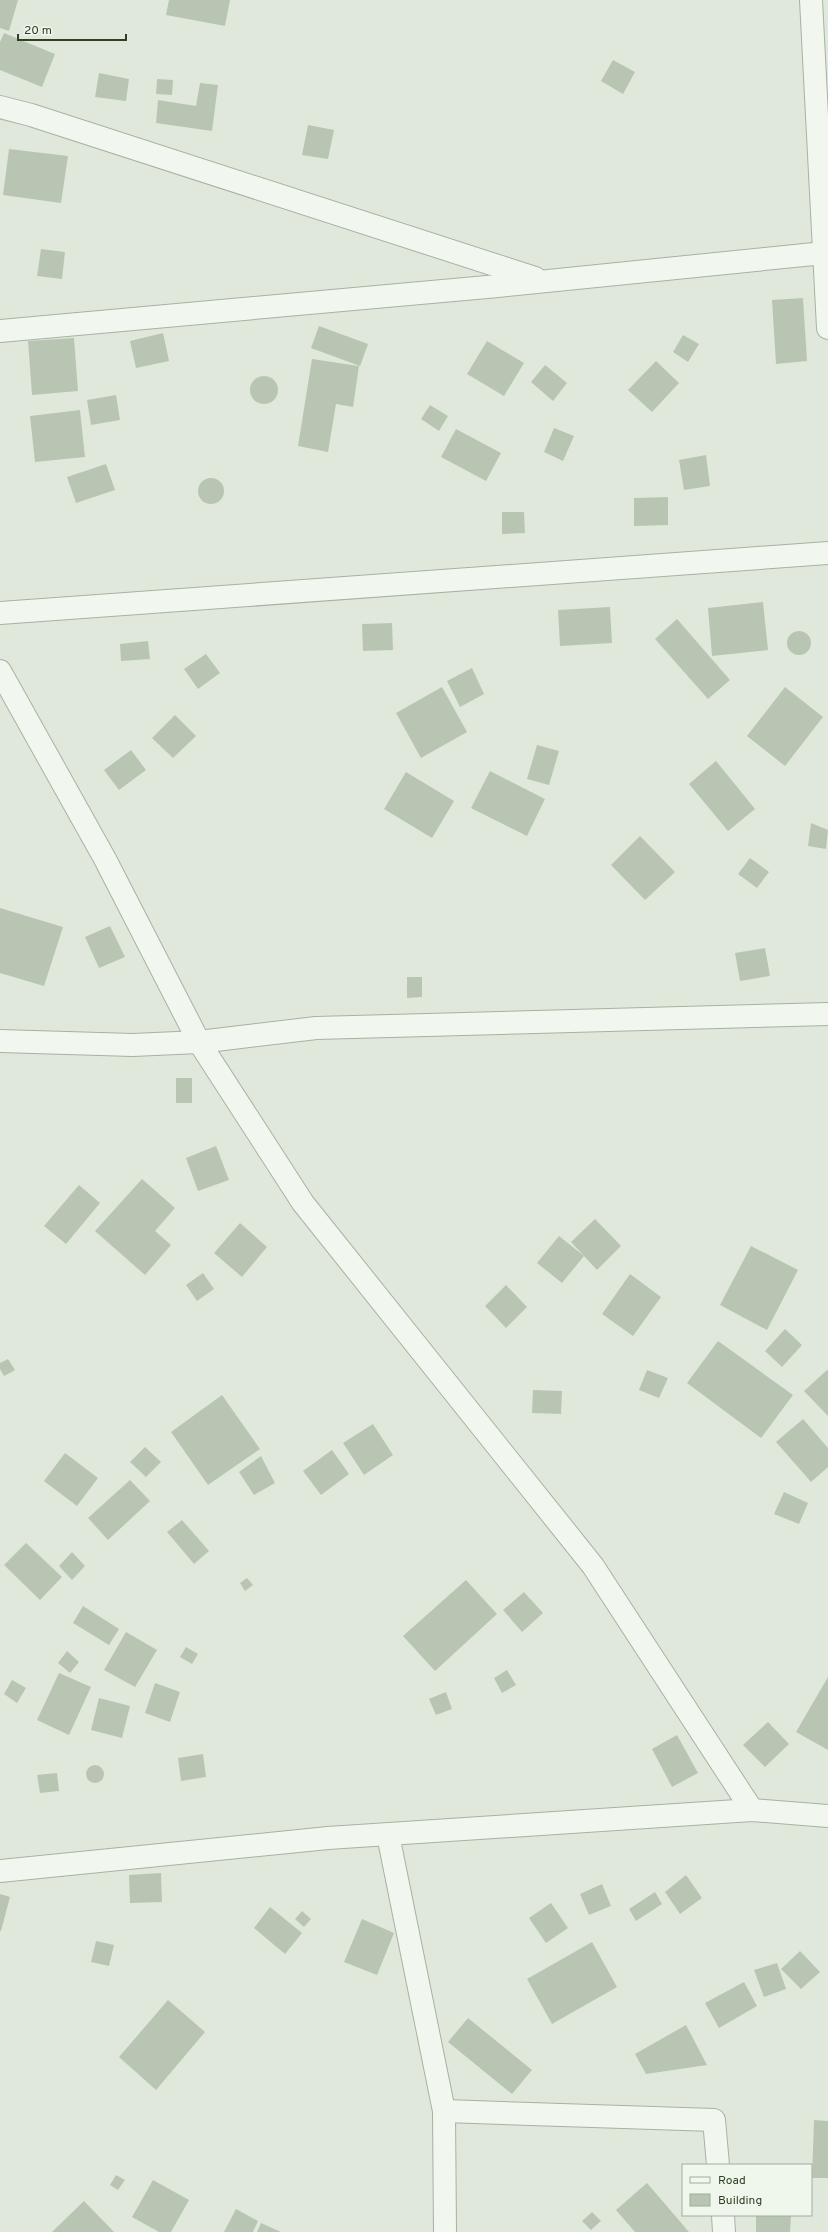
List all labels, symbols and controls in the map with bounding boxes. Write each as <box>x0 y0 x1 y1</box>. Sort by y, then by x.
scale bar <box>18 16 126 42</box>
text: 20 m <box>24 23 52 39</box>
legend <box>682 2164 812 2216</box>
text: Road <box>718 2173 746 2189</box>
text: Building <box>718 2193 762 2209</box>

